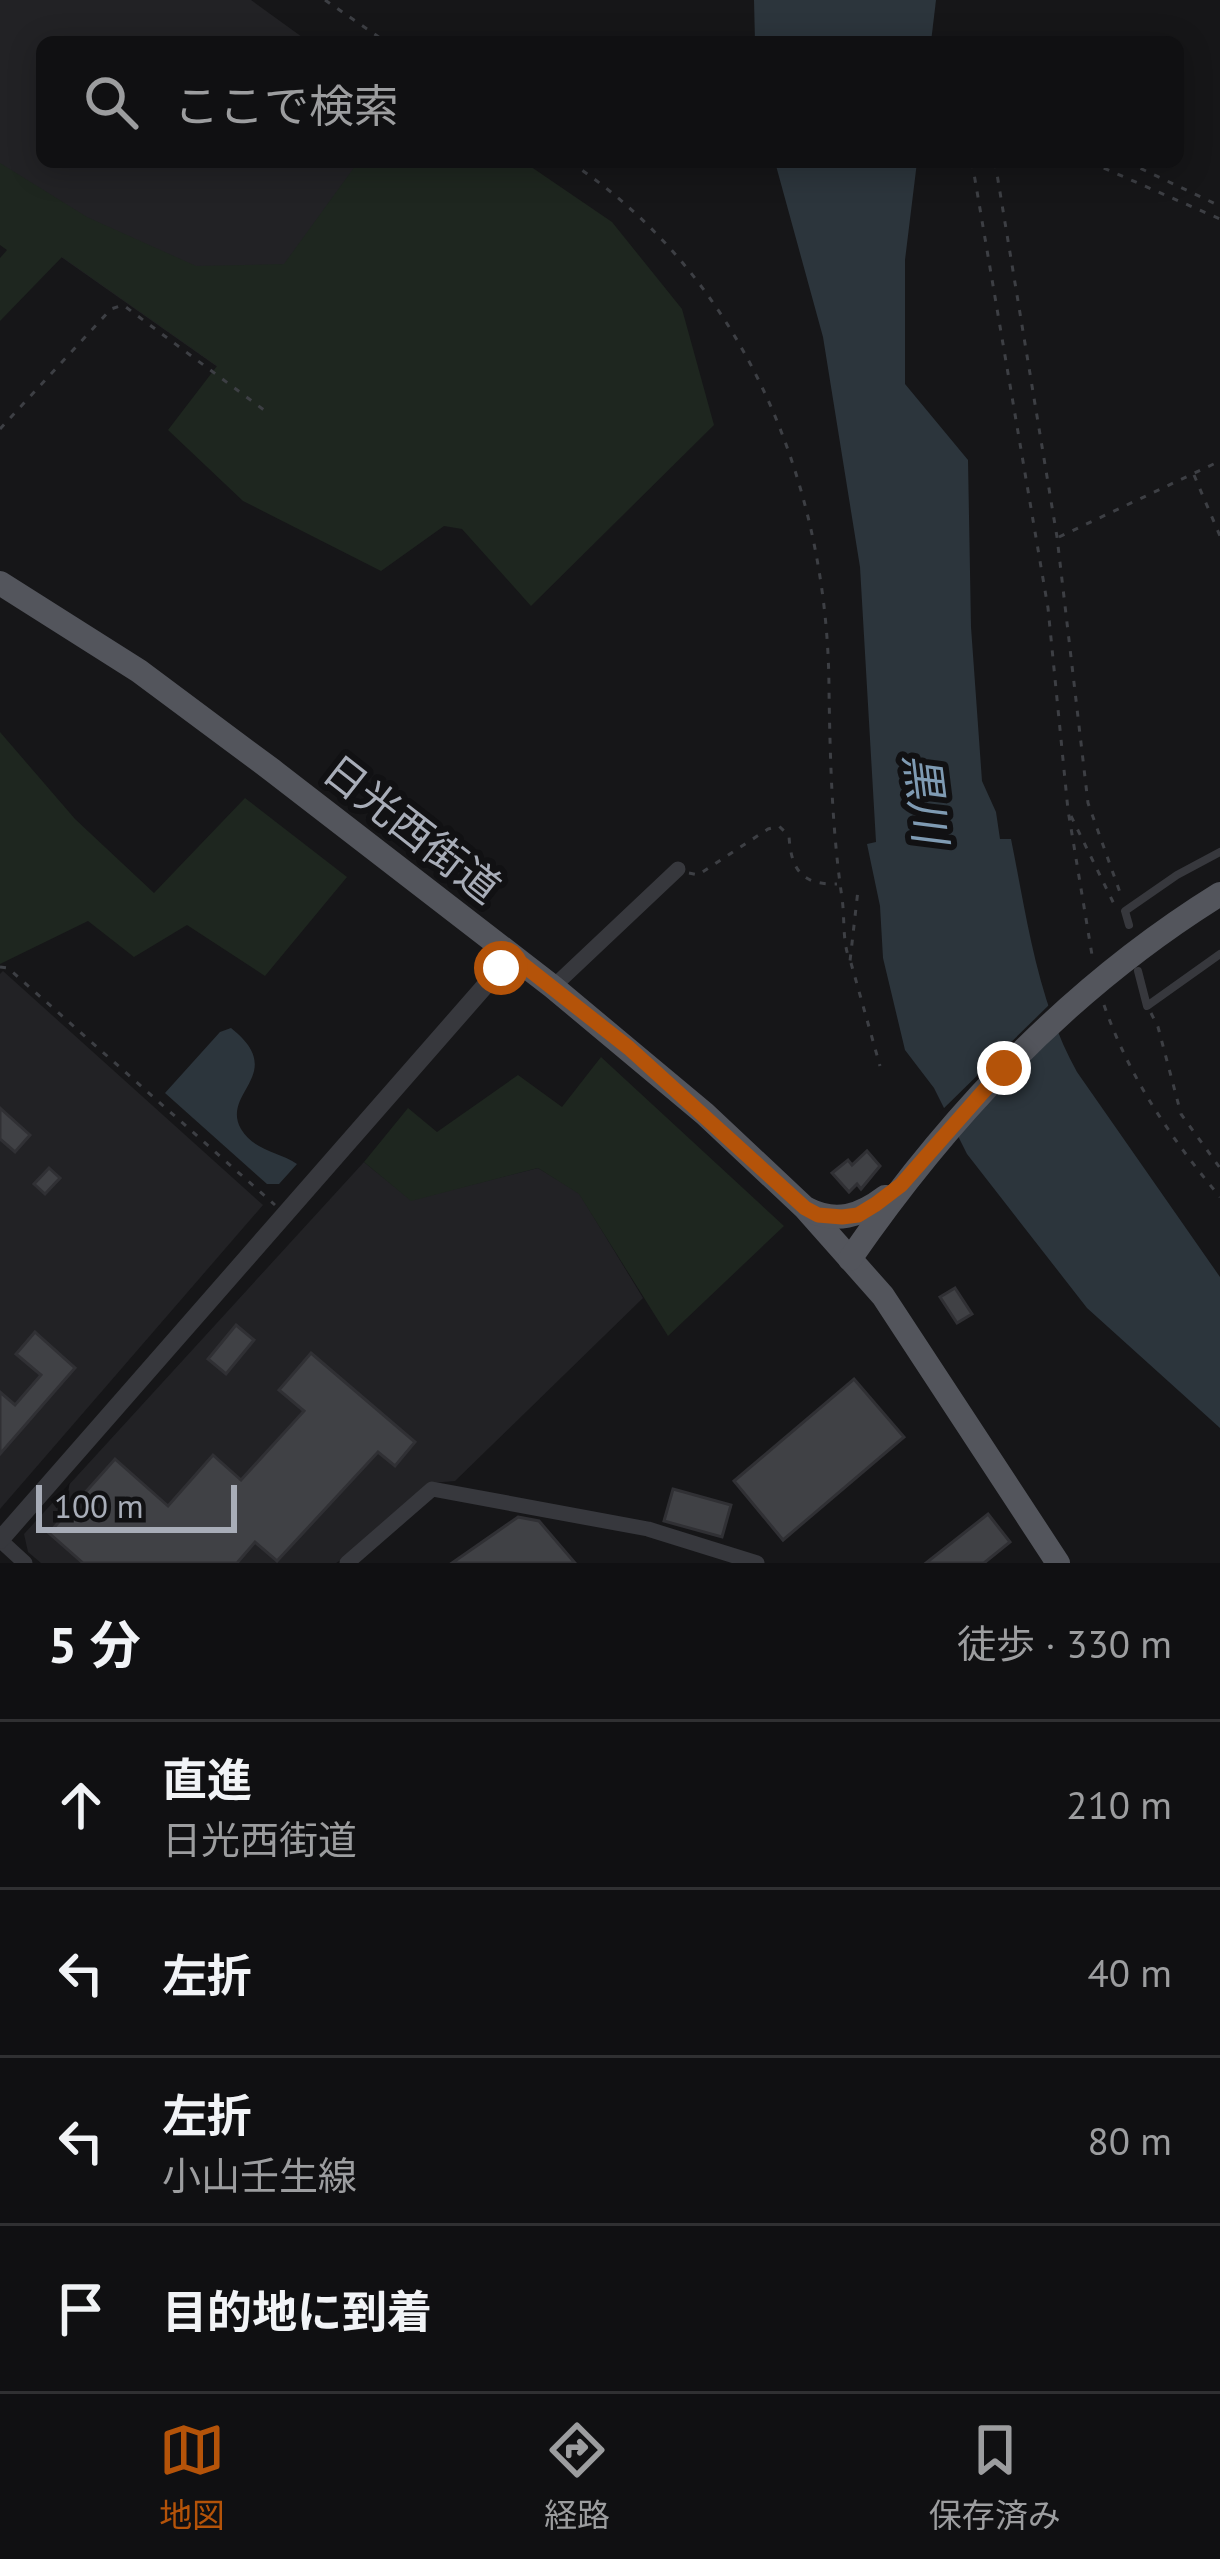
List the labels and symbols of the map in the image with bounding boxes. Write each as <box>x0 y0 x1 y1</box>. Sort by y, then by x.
street label: 日光西街道 <box>313 742 512 915</box>
water label: 黒川 <box>893 750 962 850</box>
route start <box>474 941 528 995</box>
route end <box>977 1041 1031 1095</box>
scale bar <box>36 1479 237 1532</box>

